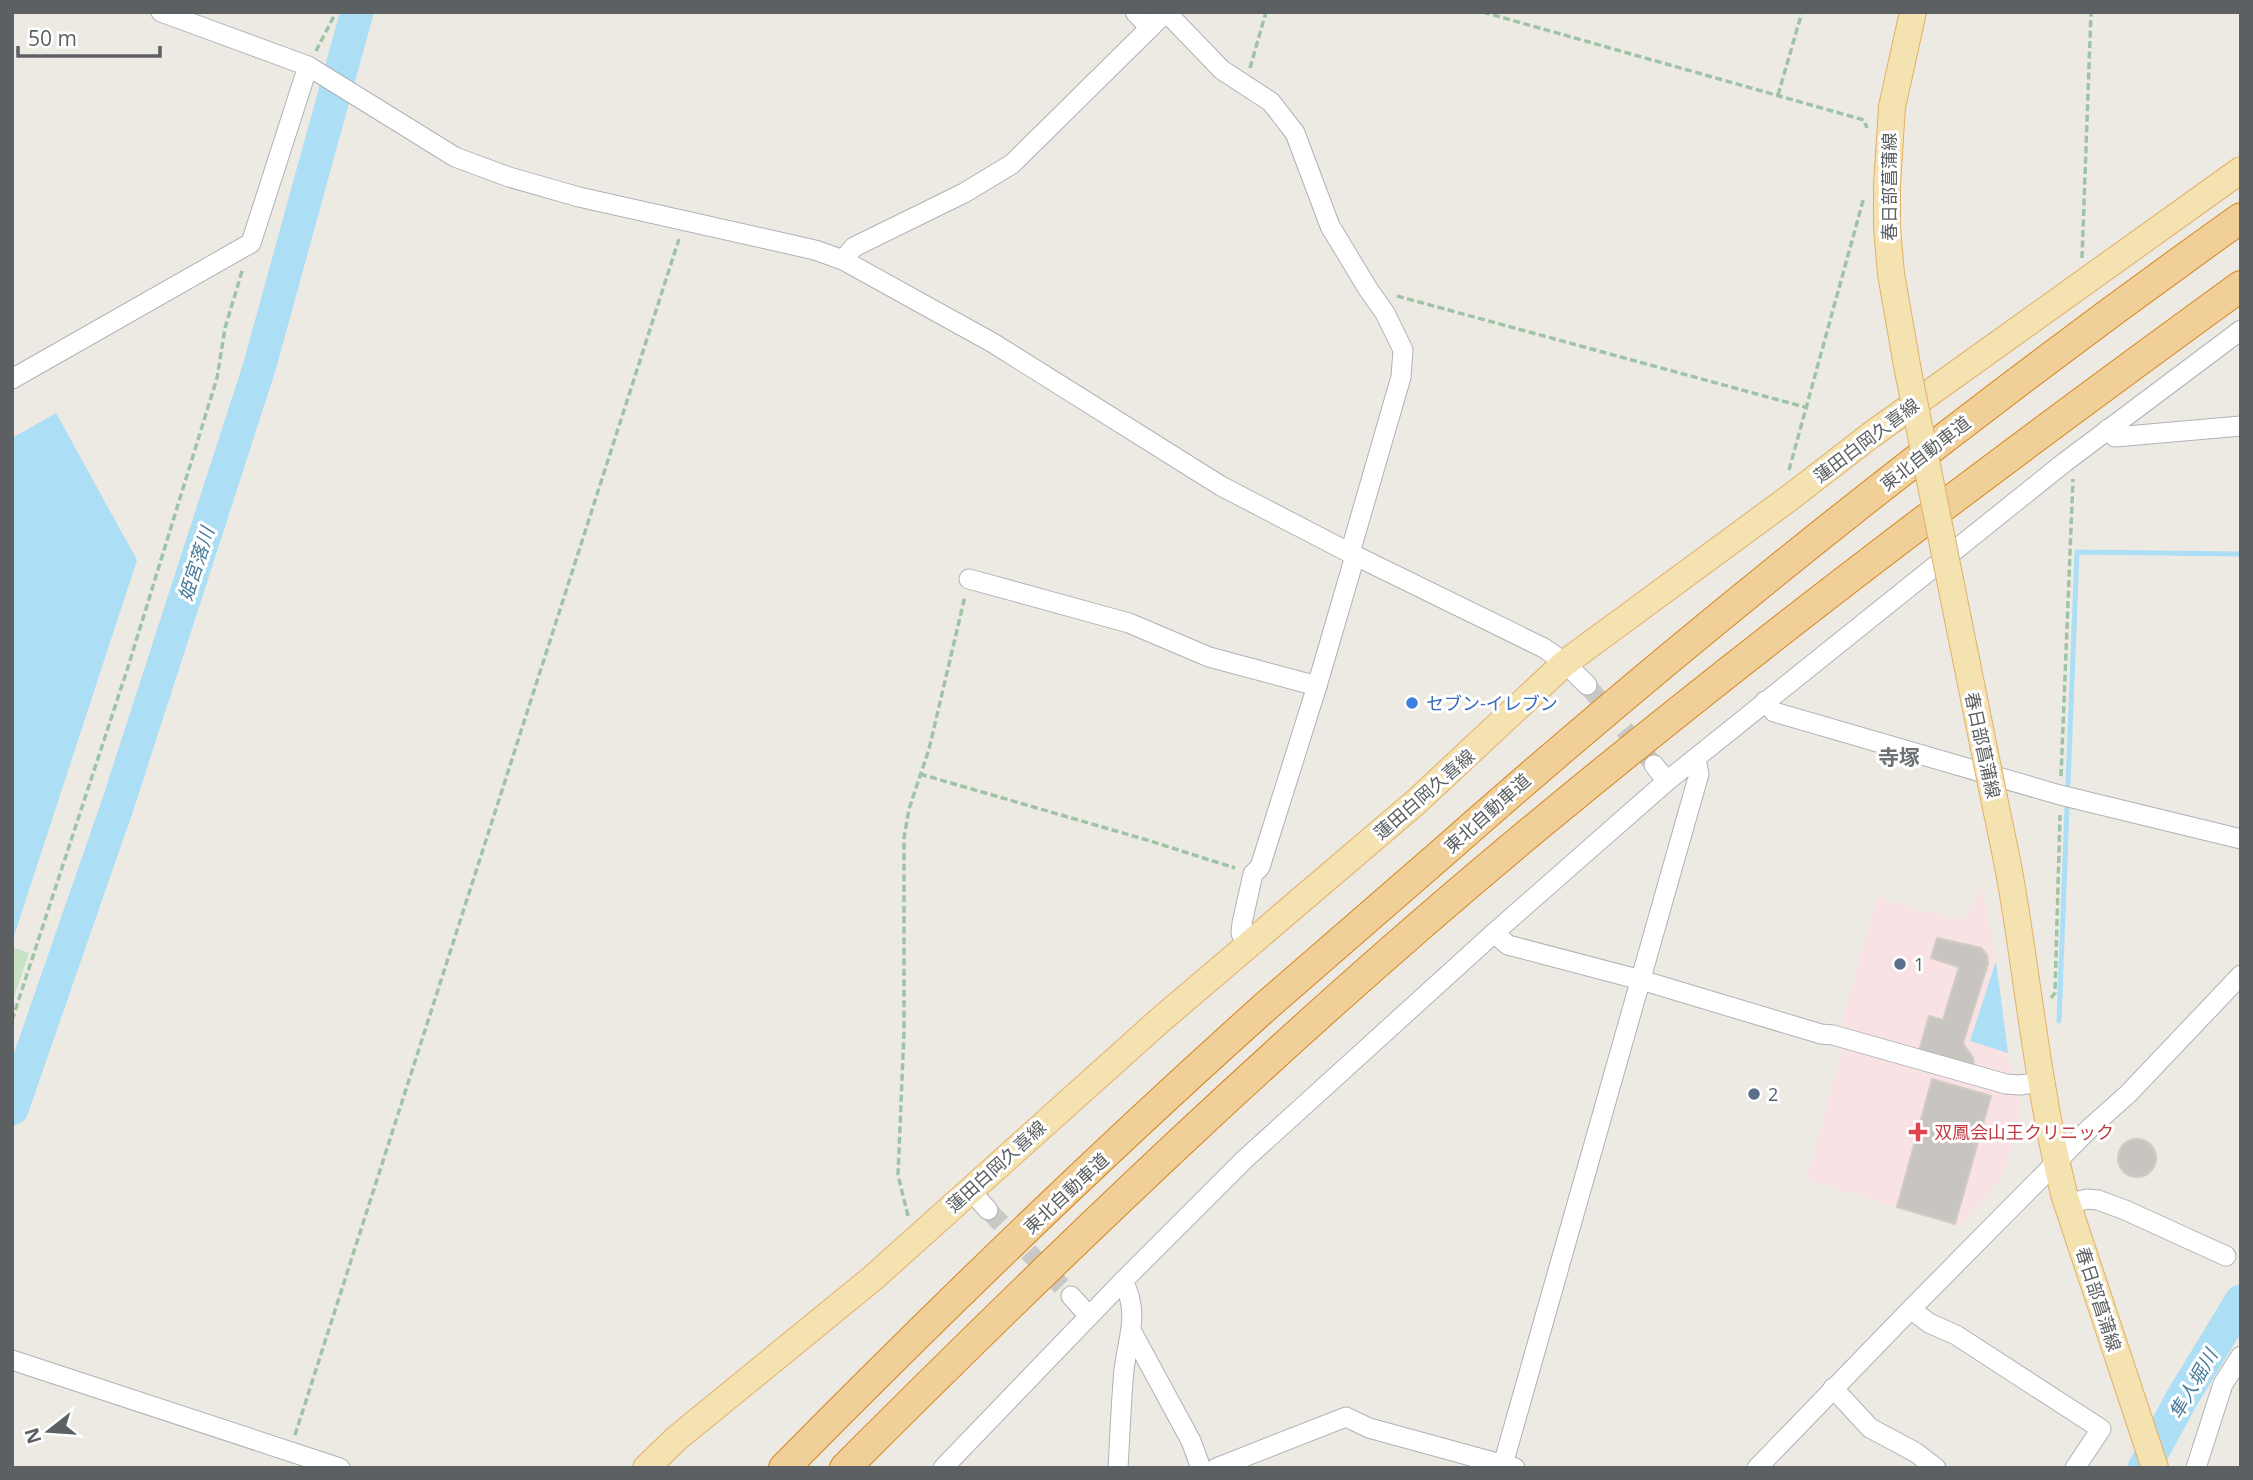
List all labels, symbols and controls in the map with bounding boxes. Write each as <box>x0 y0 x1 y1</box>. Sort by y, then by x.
scale bar <box>18 14 159 58</box>
text: 50 m <box>28 24 77 52</box>
street label: 春日部菖蒲線 <box>1877 133 1901 241</box>
street label: 蓮田白岡久喜線 <box>1808 393 1924 487</box>
street label: 東北自動車道 <box>1875 410 1975 496</box>
water label: 姫宮落川 <box>172 522 221 604</box>
street label: 春日部菖蒲線 <box>1960 690 2006 800</box>
place label: セブン-イレブン <box>1426 691 1558 715</box>
marker: セブン-イレブン <box>1404 695 1420 711</box>
district label: 寺塚 <box>1878 743 1920 771</box>
street label: 蓮田白岡久喜線 <box>1369 744 1479 844</box>
street label: 東北自動車道 <box>1439 768 1535 858</box>
place label: 1 <box>1914 952 1924 976</box>
marker: 1 <box>1892 956 1908 972</box>
place label: 2 <box>1768 1082 1778 1106</box>
marker: 2 <box>1746 1086 1762 1102</box>
street label: 蓮田白岡久喜線 <box>941 1115 1051 1217</box>
place label: 双鳳会山王クリニック <box>1934 1120 2114 1144</box>
marker: 双鳳会山王クリニック <box>1908 1122 1928 1142</box>
street label: 東北自動車道 <box>1018 1147 1114 1239</box>
street label: 春日部菖蒲線 <box>2071 1244 2127 1354</box>
water label: 隼人堀川 <box>2163 1343 2224 1423</box>
north arrow <box>14 1396 84 1466</box>
text: N <box>18 1425 47 1447</box>

